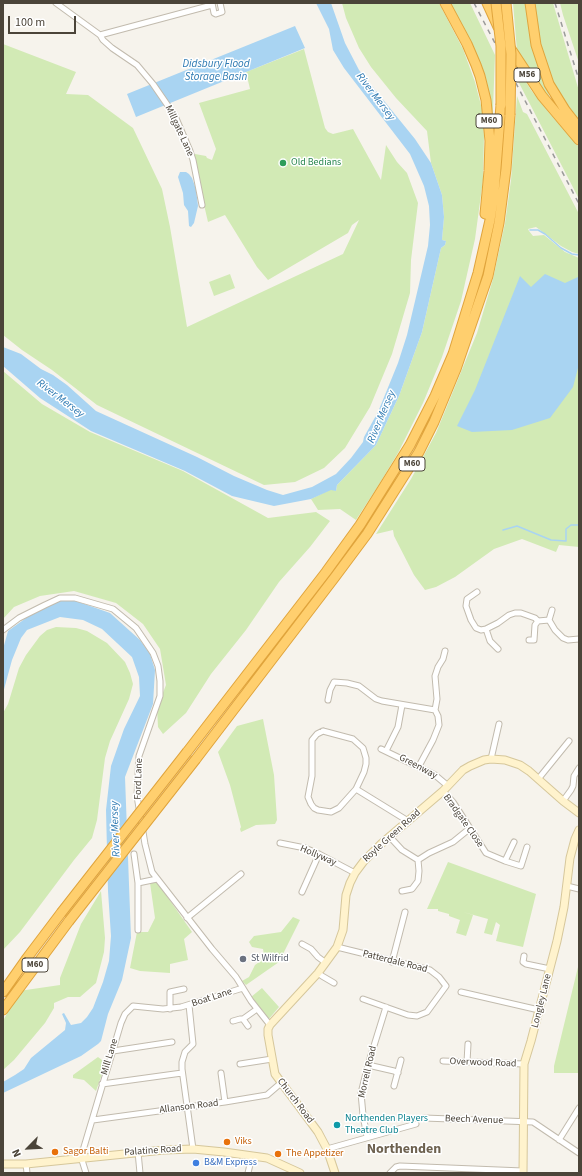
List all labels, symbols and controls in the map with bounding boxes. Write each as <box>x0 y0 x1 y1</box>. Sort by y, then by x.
scale bar <box>10 8 78 34</box>
text: 100 m <box>15 14 45 31</box>
water label: Didsbury Flood Storage Basin <box>182 58 250 84</box>
road number: M56 <box>514 68 540 82</box>
water label: River Mersey <box>353 71 397 123</box>
street label: Millgate Lane <box>162 103 196 159</box>
road number: M60 <box>476 114 502 128</box>
place label: Old Bedians <box>291 157 341 169</box>
marker: Old Bedians <box>278 158 288 168</box>
water label: River Mersey <box>34 377 86 421</box>
water label: River Mersey <box>365 389 399 445</box>
road number: M60 <box>399 457 425 471</box>
street label: Greenway <box>397 752 439 782</box>
street label: Ford Lane <box>132 758 146 800</box>
street label: Bradgate Close <box>440 792 486 850</box>
water label: River Mersey <box>108 801 124 857</box>
street label: Royle Green Road <box>361 807 423 865</box>
street label: Hollyway <box>298 843 338 869</box>
street label: Patterdale Road <box>361 948 429 976</box>
place label: St Wilfrid <box>251 953 289 965</box>
marker: St Wilfrid <box>238 954 248 964</box>
road number: M60 <box>22 958 48 972</box>
street label: Longley Lane <box>529 973 555 1029</box>
street label: Boat Lane <box>190 986 234 1010</box>
street label: Mill Lane <box>99 1037 121 1077</box>
street label: Morrell Road <box>356 1045 380 1099</box>
street label: Overwood Road <box>449 1056 517 1070</box>
street label: Church Road <box>274 1076 316 1126</box>
street label: Allanson Road <box>159 1097 219 1117</box>
place label: Northenden Players Theatre Club <box>345 1113 428 1136</box>
street label: Beech Avenue <box>444 1113 504 1127</box>
marker: Northenden Players Theatre Club <box>332 1120 342 1130</box>
north arrow <box>8 1128 48 1168</box>
place label: Viks <box>235 1136 252 1148</box>
marker: Viks <box>222 1137 232 1147</box>
district label: Northenden <box>367 1142 441 1158</box>
street label: Palatine Road <box>124 1143 182 1159</box>
place label: Sagor Balti <box>63 1146 108 1158</box>
text: N <box>8 1147 25 1159</box>
marker: Sagor Balti <box>50 1147 60 1157</box>
place label: The Appetizer <box>286 1148 344 1160</box>
marker: The Appetizer <box>273 1149 283 1159</box>
place label: B&M Express <box>204 1157 257 1169</box>
marker: B&M Express <box>191 1158 201 1168</box>

